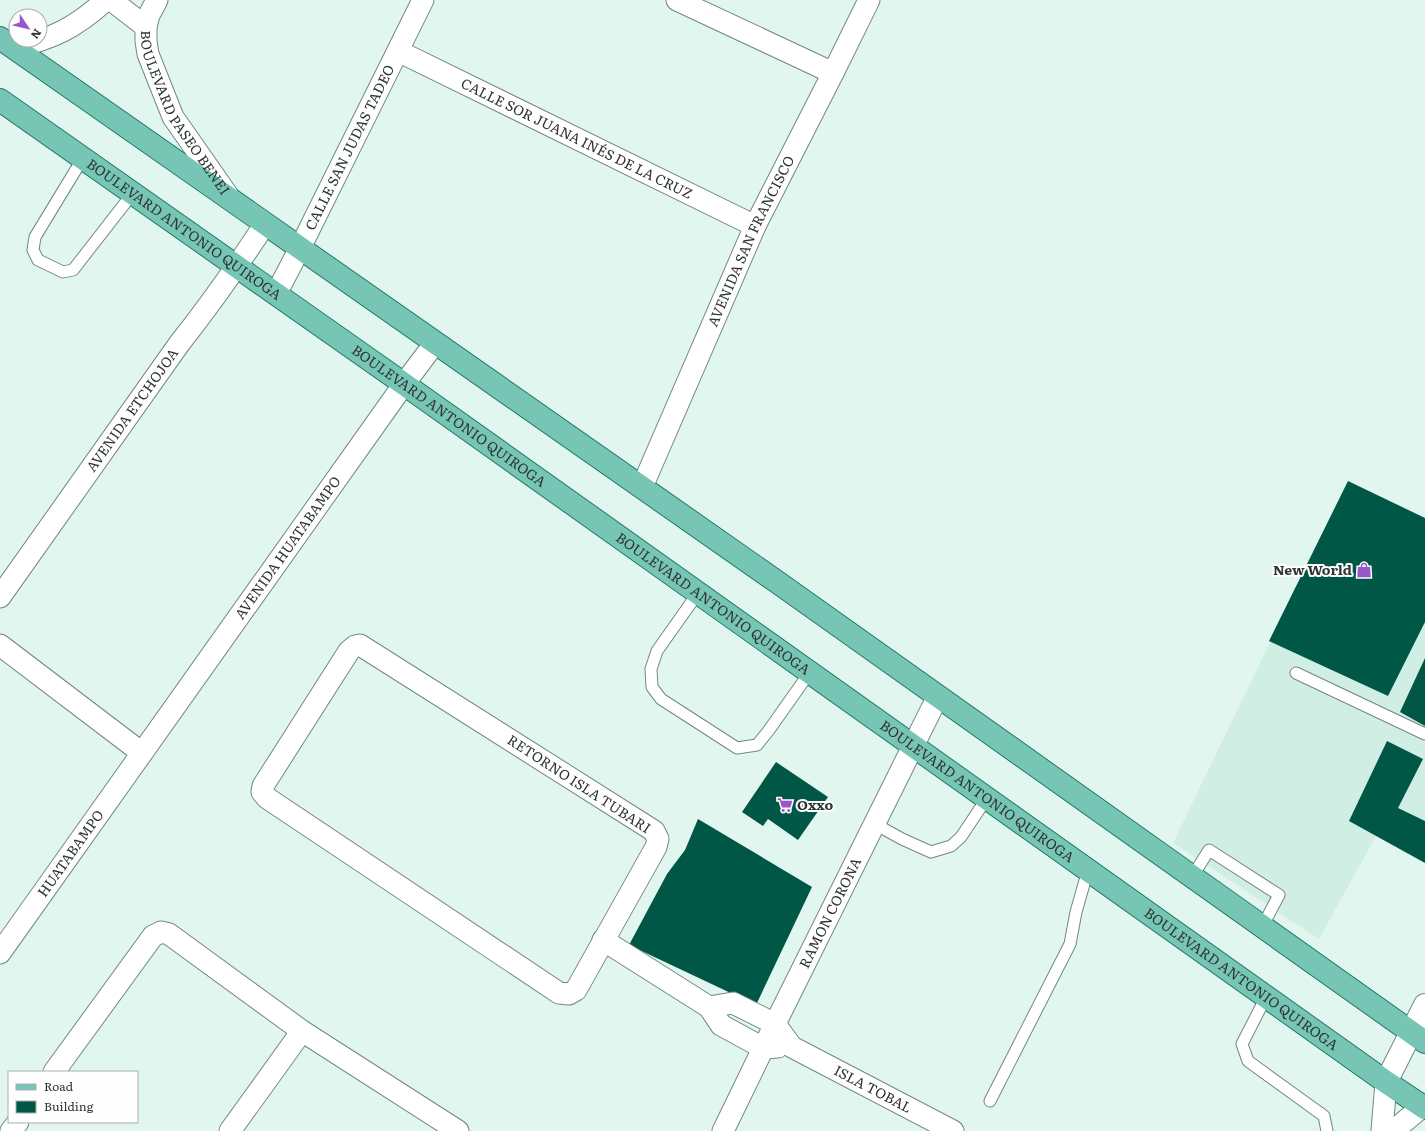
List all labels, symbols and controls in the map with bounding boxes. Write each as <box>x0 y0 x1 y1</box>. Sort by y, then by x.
north arrow <box>8 8 48 48</box>
text: N <box>28 26 46 43</box>
street label: BOULEVARD PASEO BENEI <box>137 30 235 198</box>
street label: CALLE SAN JUDAS TADEO <box>299 61 398 233</box>
street label: CALLE SOR JUANA INÉS DE LA CRUZ <box>458 72 696 203</box>
street label: AVENIDA SAN FRANCISCO <box>702 152 798 329</box>
street label: BOULEVARD ANTONIO QUIROGA <box>83 153 287 304</box>
street label: BOULEVARD ANTONIO QUIROGA <box>348 339 551 492</box>
street label: AVENIDA ETCHOJOA <box>81 343 183 475</box>
street label: AVENIDA HUATABAMPO <box>229 472 345 623</box>
street label: BOULEVARD ANTONIO QUIROGA <box>612 527 815 679</box>
place label: New World <box>1273 559 1352 579</box>
shop icon: New World <box>1355 561 1373 579</box>
street label: BOULEVARD ANTONIO QUIROGA <box>877 715 1079 867</box>
street label: RETORNO ISLA TUBARI <box>504 729 655 837</box>
place label: Oxxo <box>797 794 834 814</box>
supermarket icon: Oxxo <box>776 796 794 814</box>
street label: HUATABAMPO <box>32 805 108 901</box>
street label: RAMON CORONA <box>793 853 866 971</box>
street label: BOULEVARD ANTONIO QUIROGA <box>1141 902 1344 1055</box>
street label: ISLA TOBAL <box>831 1060 916 1117</box>
legend <box>8 1071 138 1123</box>
text: Road <box>44 1077 74 1095</box>
text: Building <box>44 1097 94 1115</box>

